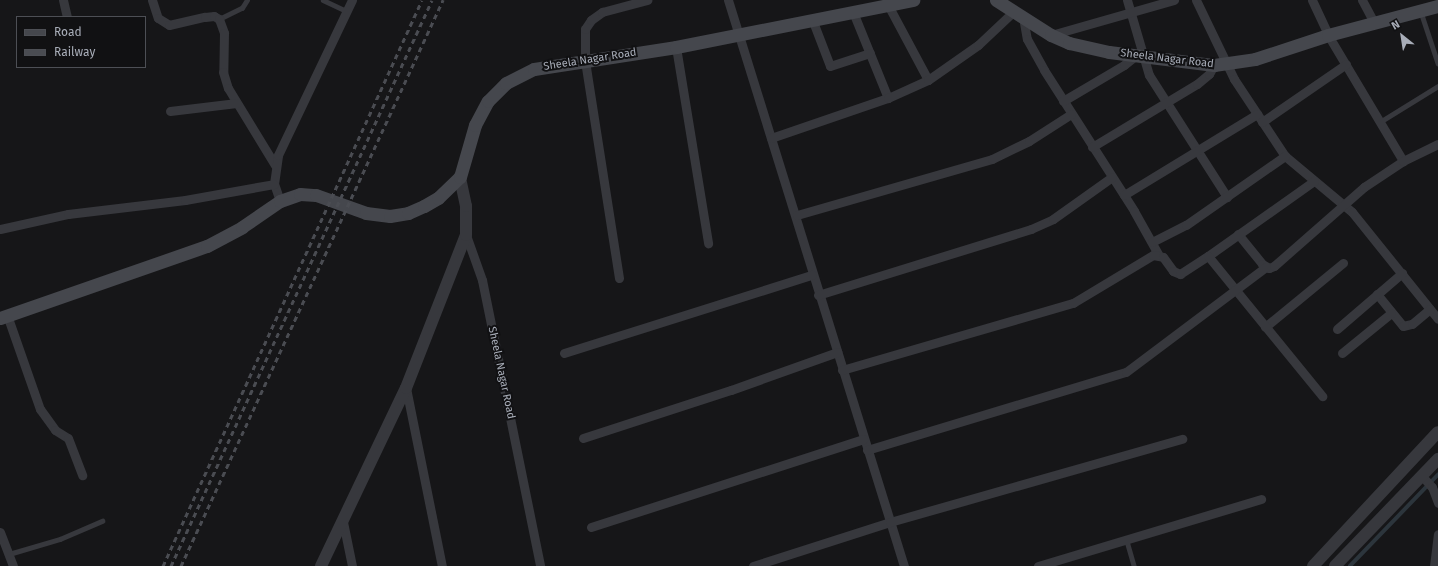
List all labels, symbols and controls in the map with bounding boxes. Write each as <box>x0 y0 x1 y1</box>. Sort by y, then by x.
legend <box>16 16 146 68</box>
north arrow <box>1382 16 1422 56</box>
text: N <box>1389 18 1402 33</box>
text: Road <box>54 25 82 39</box>
text: Railway <box>54 45 95 59</box>
street label: Sheela Nagar Road <box>543 46 637 74</box>
street label: Sheela Nagar Road <box>1120 47 1214 71</box>
street label: Sheela Nagar Road <box>485 326 517 420</box>

